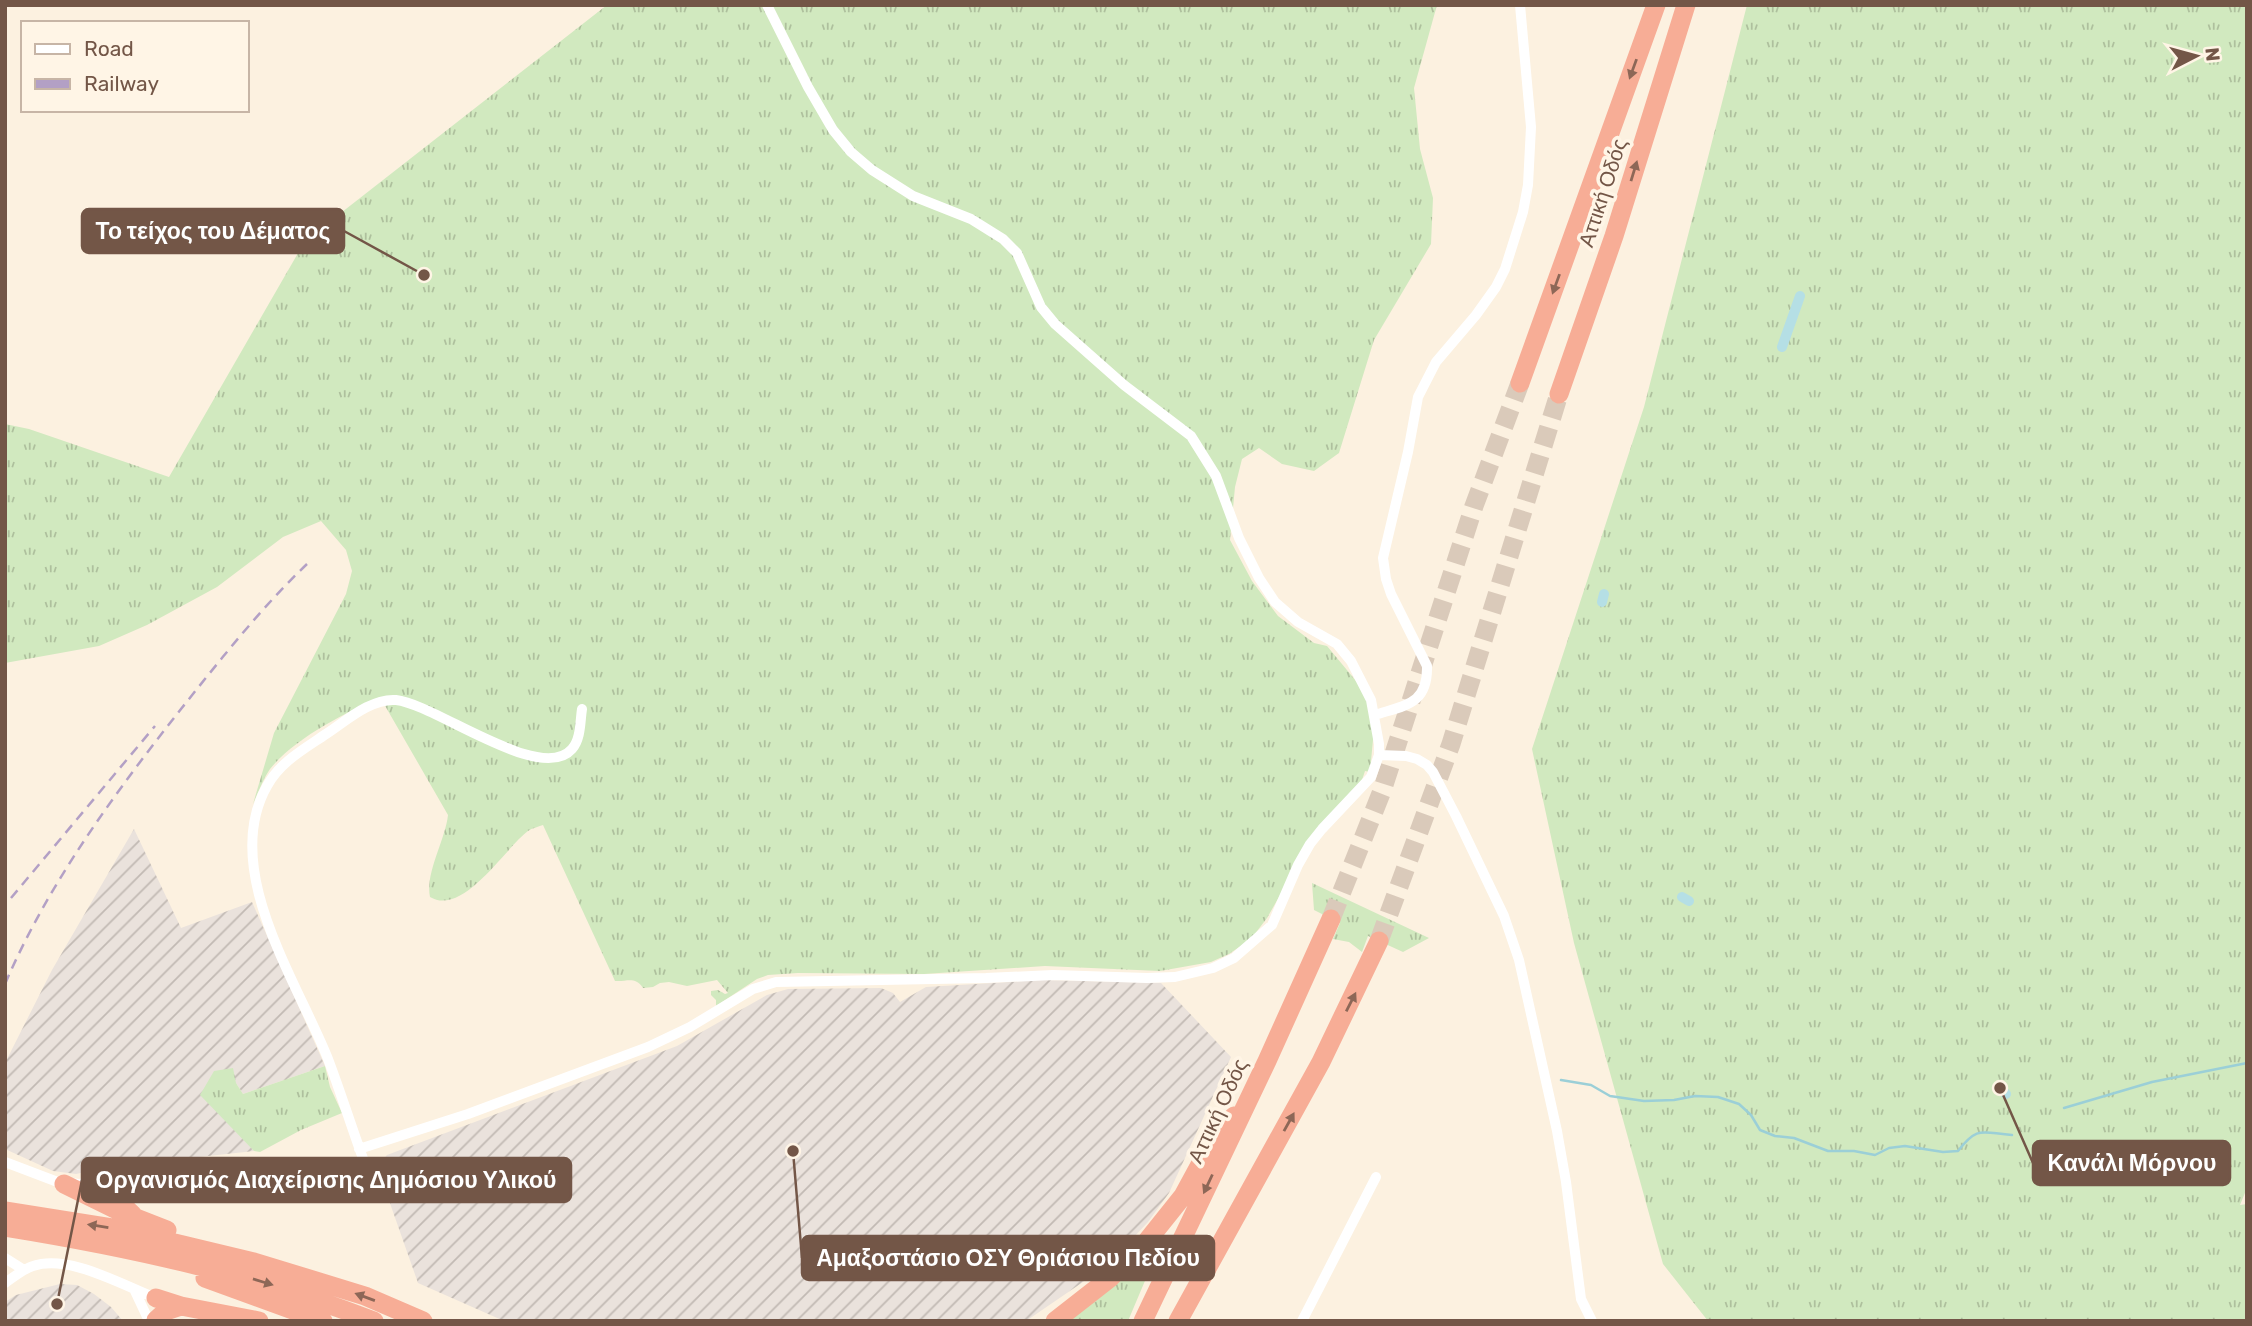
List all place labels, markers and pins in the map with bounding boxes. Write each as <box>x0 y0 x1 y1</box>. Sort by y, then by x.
callout: Το τείχος του Δέματος <box>82 209 344 253</box>
callout: Κανάλι Μόρνου <box>2033 1141 2230 1185</box>
callout: Οργανισμός Διαχείρισης Δημόσιου Υλικού <box>82 1158 571 1202</box>
callout: Αμαξοστάσιο ΟΣΥ Θριάσιου Πεδίου <box>802 1236 1214 1280</box>

